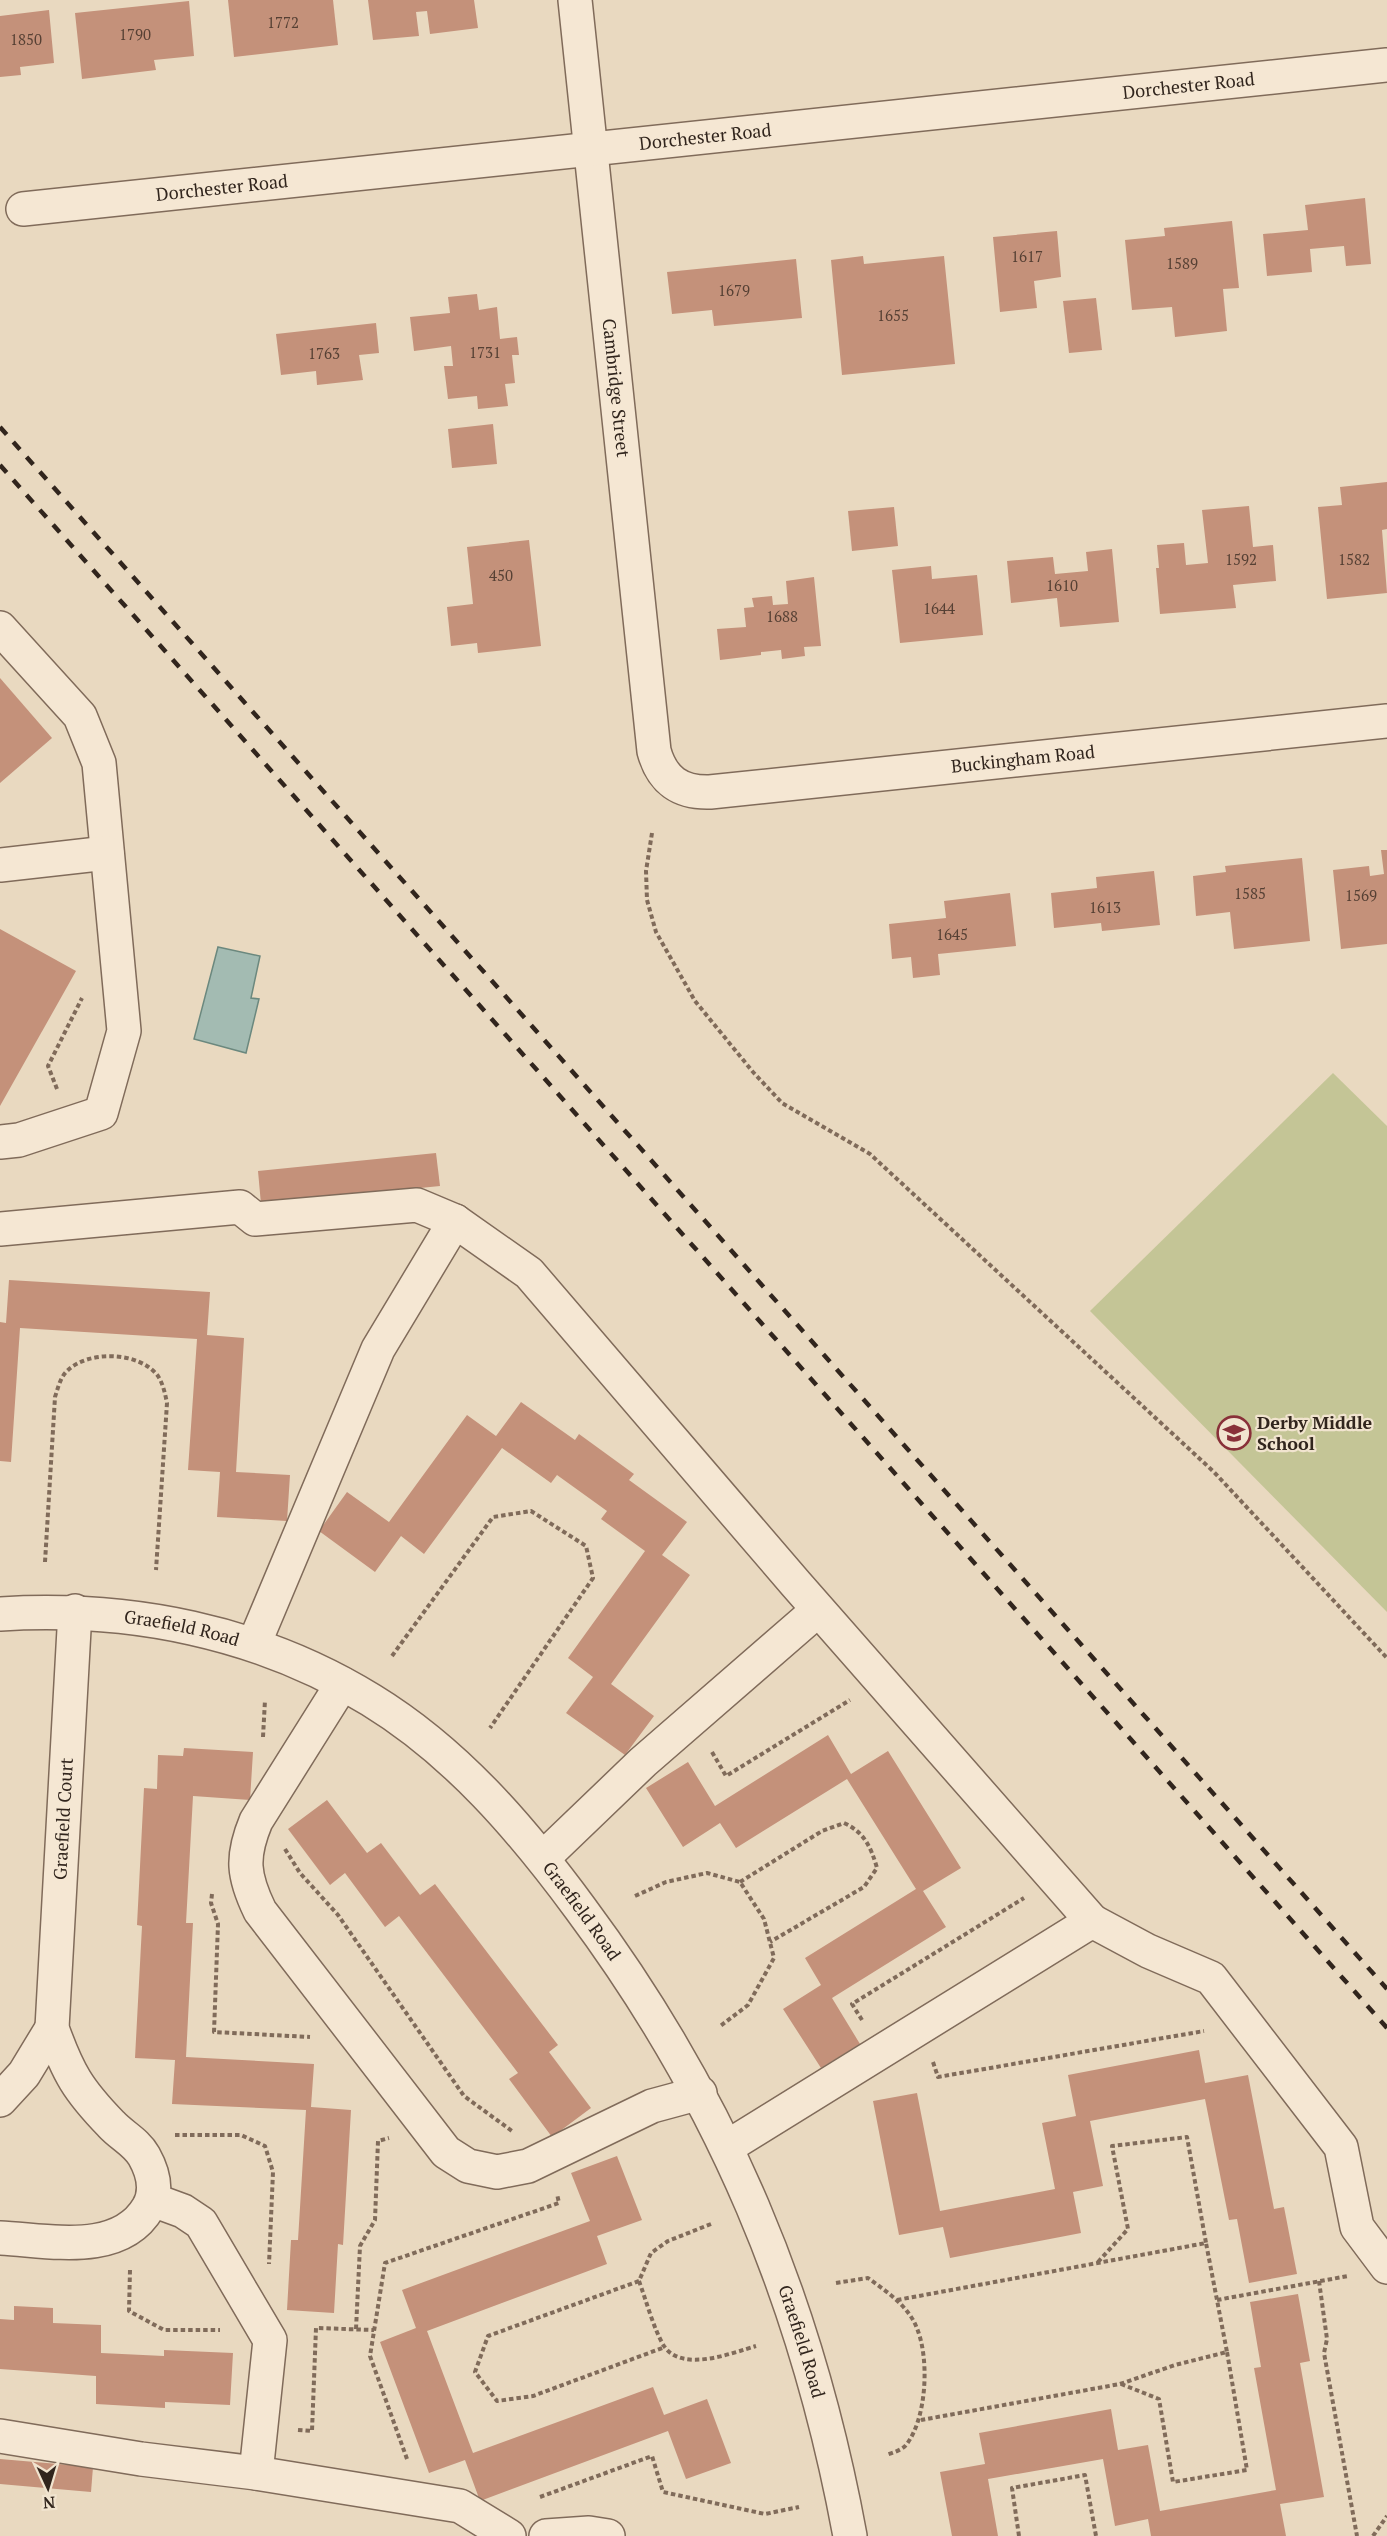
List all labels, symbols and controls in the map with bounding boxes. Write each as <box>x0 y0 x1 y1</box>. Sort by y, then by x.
house number: 1772 <box>267 12 299 32</box>
house number: 1790 <box>119 24 151 44</box>
house number: 1850 <box>10 29 42 49</box>
street label: Dorchester Road <box>1121 66 1256 104</box>
street label: Dorchester Road <box>638 117 772 155</box>
street label: Dorchester Road <box>155 168 289 206</box>
house number: 1617 <box>1011 246 1043 266</box>
house number: 1589 <box>1166 253 1198 273</box>
house number: 1679 <box>718 280 750 300</box>
house number: 1655 <box>877 305 909 325</box>
street label: Cambridge Street <box>598 317 636 459</box>
house number: 1731 <box>469 342 501 362</box>
house number: 1763 <box>308 343 340 363</box>
house number: 1592 <box>1225 549 1257 569</box>
house number: 1582 <box>1338 549 1370 569</box>
house number: 450 <box>489 565 513 585</box>
house number: 1610 <box>1046 575 1078 595</box>
house number: 1644 <box>923 598 955 618</box>
house number: 1688 <box>766 606 798 626</box>
street label: Buckingham Road <box>950 739 1096 778</box>
house number: 1585 <box>1234 883 1266 903</box>
house number: 1569 <box>1345 885 1377 905</box>
house number: 1613 <box>1089 897 1121 917</box>
house number: 1645 <box>936 924 968 944</box>
place label: Derby Middle School <box>1257 1410 1373 1455</box>
school or university icon: Derby Middle School <box>1216 1415 1252 1451</box>
street label: Graefield Road <box>123 1604 243 1651</box>
street label: Graefield Court <box>47 1757 78 1880</box>
street label: Graefield Road <box>538 1856 627 1965</box>
street label: Graefield Road <box>773 2281 831 2401</box>
north arrow <box>18 2458 78 2518</box>
text: N <box>42 2492 56 2514</box>

